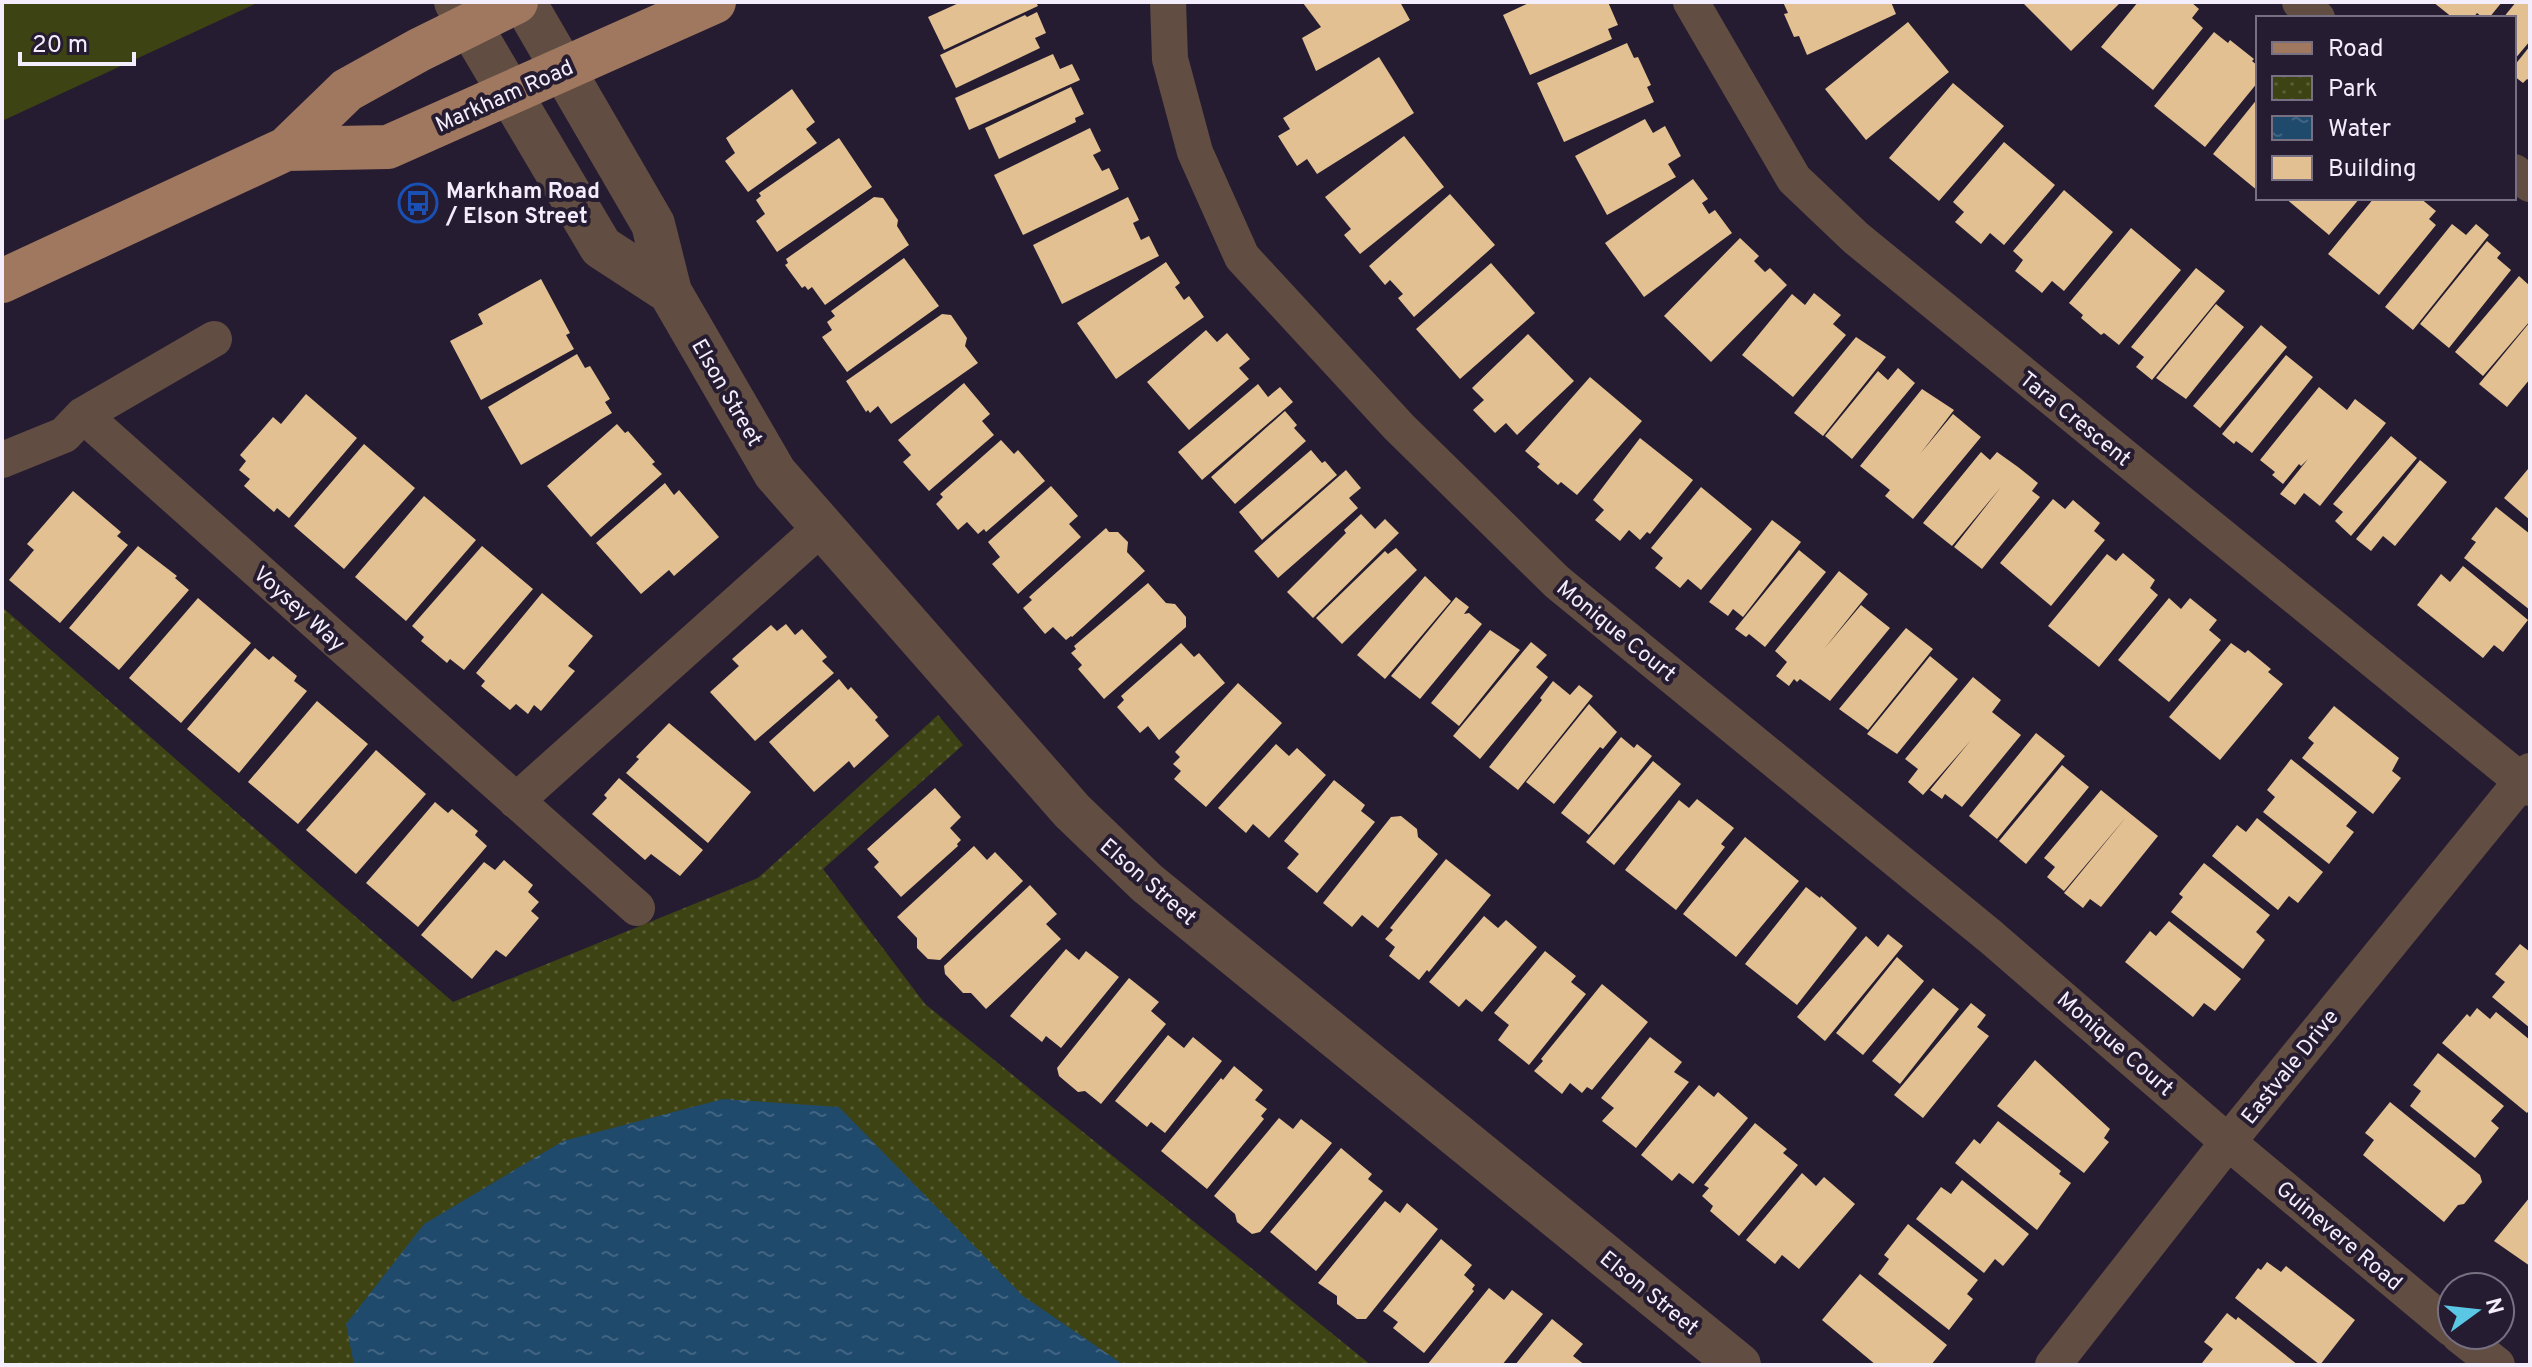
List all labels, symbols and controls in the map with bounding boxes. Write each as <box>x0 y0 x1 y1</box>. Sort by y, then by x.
scale bar <box>20 16 134 66</box>
legend <box>2256 16 2516 200</box>
text: 20 m <box>32 31 88 61</box>
text: Road <box>2328 35 2384 65</box>
street label: Markham Road <box>432 55 578 140</box>
text: Park <box>2328 75 2378 105</box>
text: Water <box>2328 115 2391 145</box>
text: Building <box>2328 155 2417 185</box>
place label: Markham Road / Elson Street <box>445 179 600 231</box>
bus stop icon: Markham Road / Elson Street <box>397 182 439 224</box>
street label: Elson Street <box>684 335 767 452</box>
street label: Tara Crescent <box>2013 367 2136 473</box>
street label: Voysey Way <box>247 561 350 658</box>
street label: Monique Court <box>1550 576 1681 688</box>
street label: Elson Street <box>1093 834 1201 932</box>
street label: Monique Court <box>2050 987 2178 1103</box>
street label: Eastvale Drive <box>2236 1005 2345 1130</box>
street label: Guinevere Road <box>2270 1176 2407 1298</box>
street label: Elson Street <box>1594 1246 1703 1342</box>
north arrow <box>2436 1271 2516 1351</box>
text: N <box>2478 1295 2508 1318</box>

